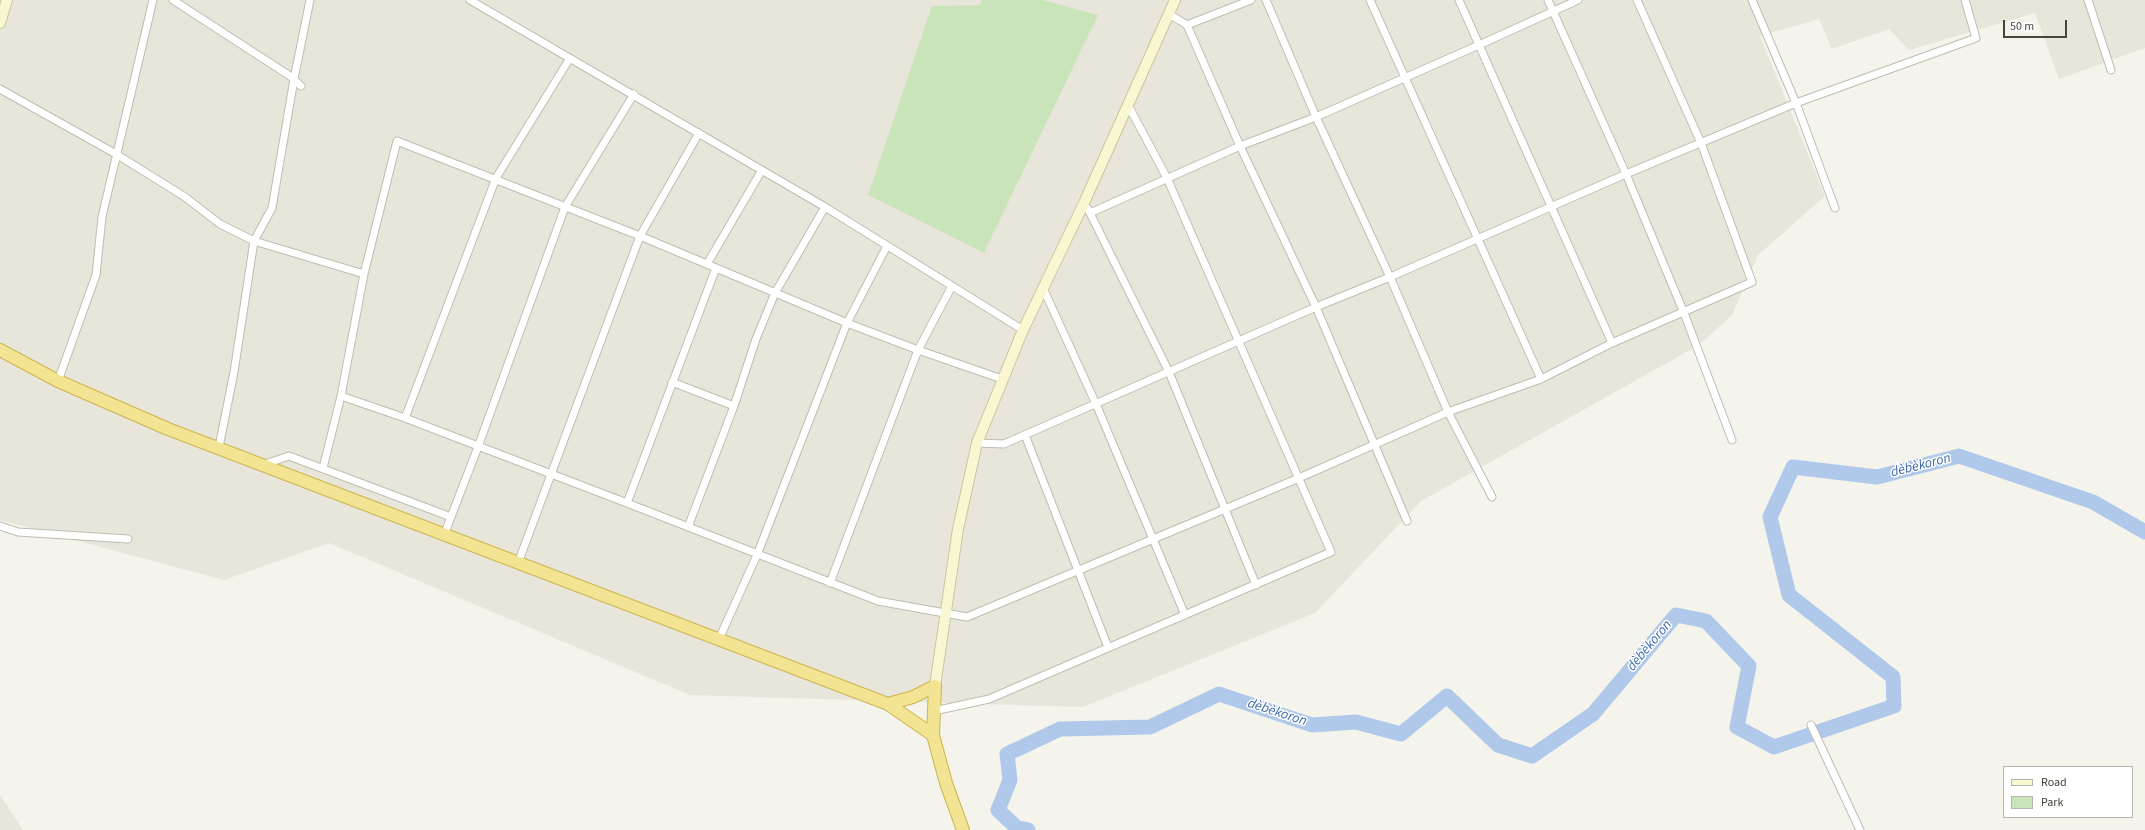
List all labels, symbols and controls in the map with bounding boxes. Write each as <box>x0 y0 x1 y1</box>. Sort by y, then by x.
scale bar <box>2005 12 2069 38</box>
text: 50 m <box>2010 18 2034 35</box>
water label: dèbèkoron <box>1889 450 1953 482</box>
water label: dèbèkoron <box>1624 617 1676 675</box>
water label: dèbèkoron <box>1245 696 1309 730</box>
legend <box>2003 766 2133 818</box>
text: Road <box>2041 774 2067 791</box>
text: Park <box>2041 794 2063 811</box>

